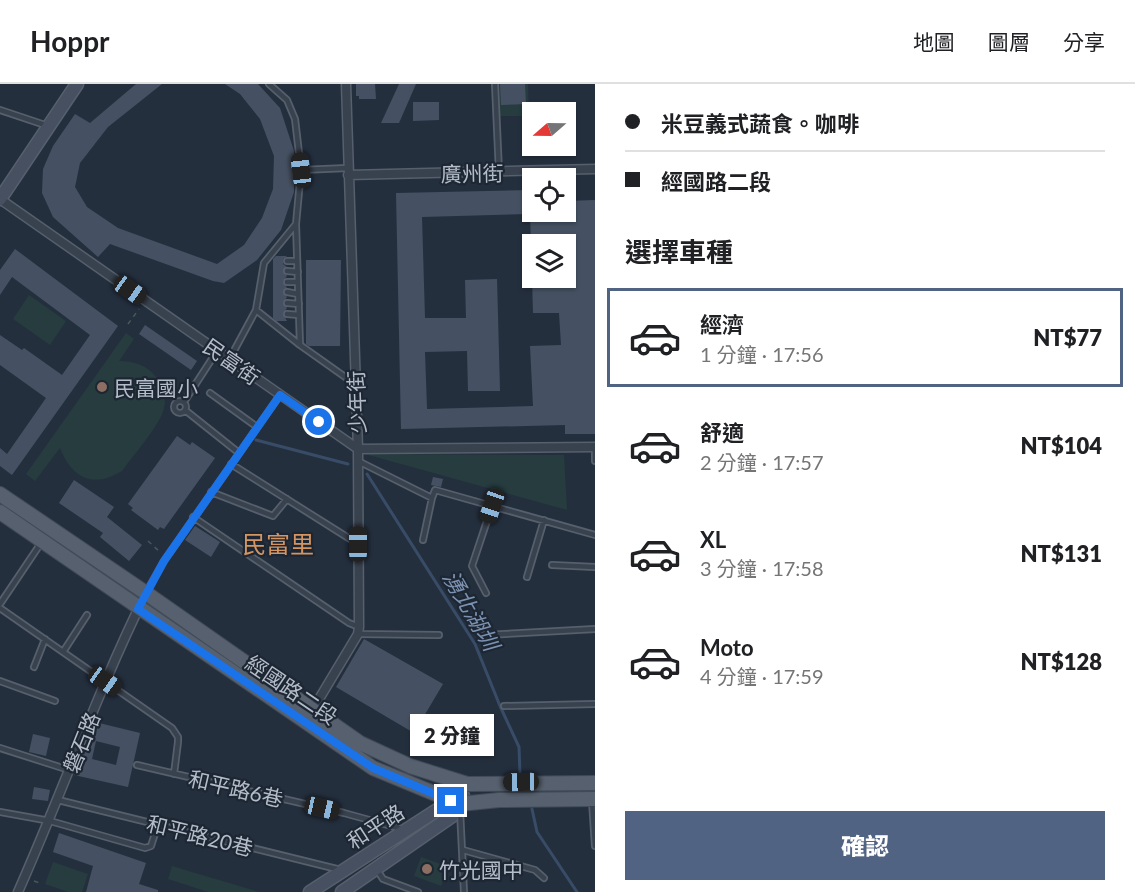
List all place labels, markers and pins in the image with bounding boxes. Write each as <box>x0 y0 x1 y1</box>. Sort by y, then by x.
place label: 民富國小 <box>114 375 198 400</box>
marker: 民富國小 <box>95 380 109 394</box>
place label: 竹光國中 <box>439 857 523 882</box>
marker: 竹光國中 <box>420 862 434 876</box>

